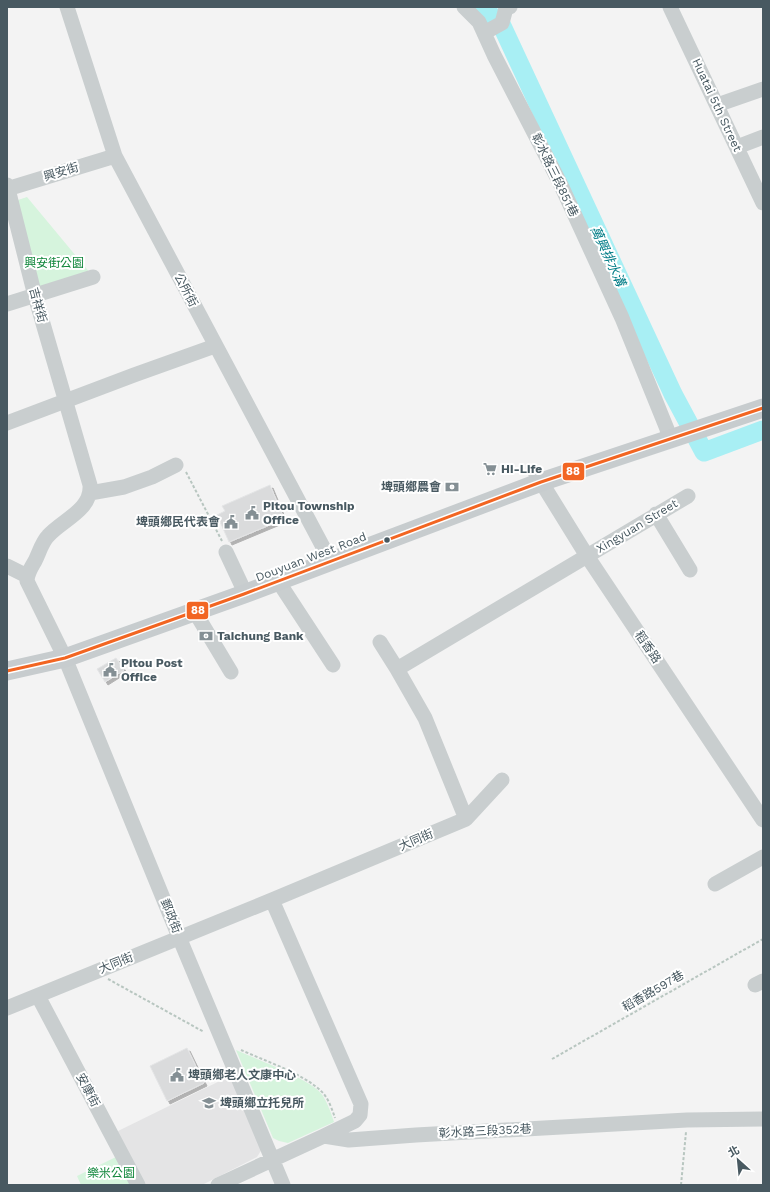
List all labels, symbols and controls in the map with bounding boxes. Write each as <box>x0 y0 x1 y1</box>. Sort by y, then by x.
street label: Huatai 5th Street <box>689 56 745 154</box>
street label: 彰水路三段851巷 <box>529 131 581 219</box>
street label: 興安街 <box>42 160 80 184</box>
water label: 萬興排水溝 <box>587 223 629 290</box>
park label: 興安街公園 <box>24 256 84 270</box>
street label: 公所街 <box>171 271 201 309</box>
street label: 吉祥街 <box>27 286 49 324</box>
supermarket icon: Hi-Life <box>482 461 498 477</box>
place label: Hi-Life <box>501 462 542 476</box>
line badge: 88 <box>562 462 585 481</box>
text: 88 <box>566 465 580 478</box>
bank icon: 埤頭鄉農會 <box>444 479 460 495</box>
place label: 埤頭鄉農會 <box>381 480 441 494</box>
street label: Xingyuan Street <box>594 496 680 556</box>
place label: Pitou Township Office <box>263 499 355 527</box>
public building icon: Pitou Township Office <box>244 505 260 521</box>
public building icon: 埤頭鄉民代表會 <box>223 514 239 530</box>
place label: 埤頭鄉民代表會 <box>136 515 220 529</box>
street label: Douyuan West Road <box>254 529 368 585</box>
unlabelled marker <box>382 535 392 545</box>
line badge: 88 <box>186 601 209 620</box>
text: 88 <box>191 604 205 617</box>
bank icon: Taichung Bank <box>198 628 214 644</box>
street label: 稻香路 <box>632 628 664 666</box>
place label: Taichung Bank <box>217 629 304 643</box>
place label: Pitou Post Office <box>121 656 183 684</box>
public building icon: Pitou Post Office <box>102 662 118 678</box>
street label: 大同街 <box>397 827 435 853</box>
street label: 郵政街 <box>158 897 184 935</box>
street label: 大同街 <box>97 950 135 976</box>
street label: 稻香路597巷 <box>620 968 686 1014</box>
public building icon: 埤頭鄉老人文康中心 <box>169 1067 185 1083</box>
place label: 埤頭鄉老人文康中心 <box>188 1068 296 1082</box>
street label: 安康街 <box>73 1071 103 1109</box>
school or university icon: 埤頭鄉立托兒所 <box>201 1095 217 1111</box>
place label: 埤頭鄉立托兒所 <box>220 1096 304 1110</box>
street label: 彰水路三段352巷 <box>438 1122 532 1140</box>
north arrow <box>718 1140 758 1180</box>
text: 北 <box>726 1143 742 1160</box>
park label: 樂米公園 <box>87 1166 135 1180</box>

